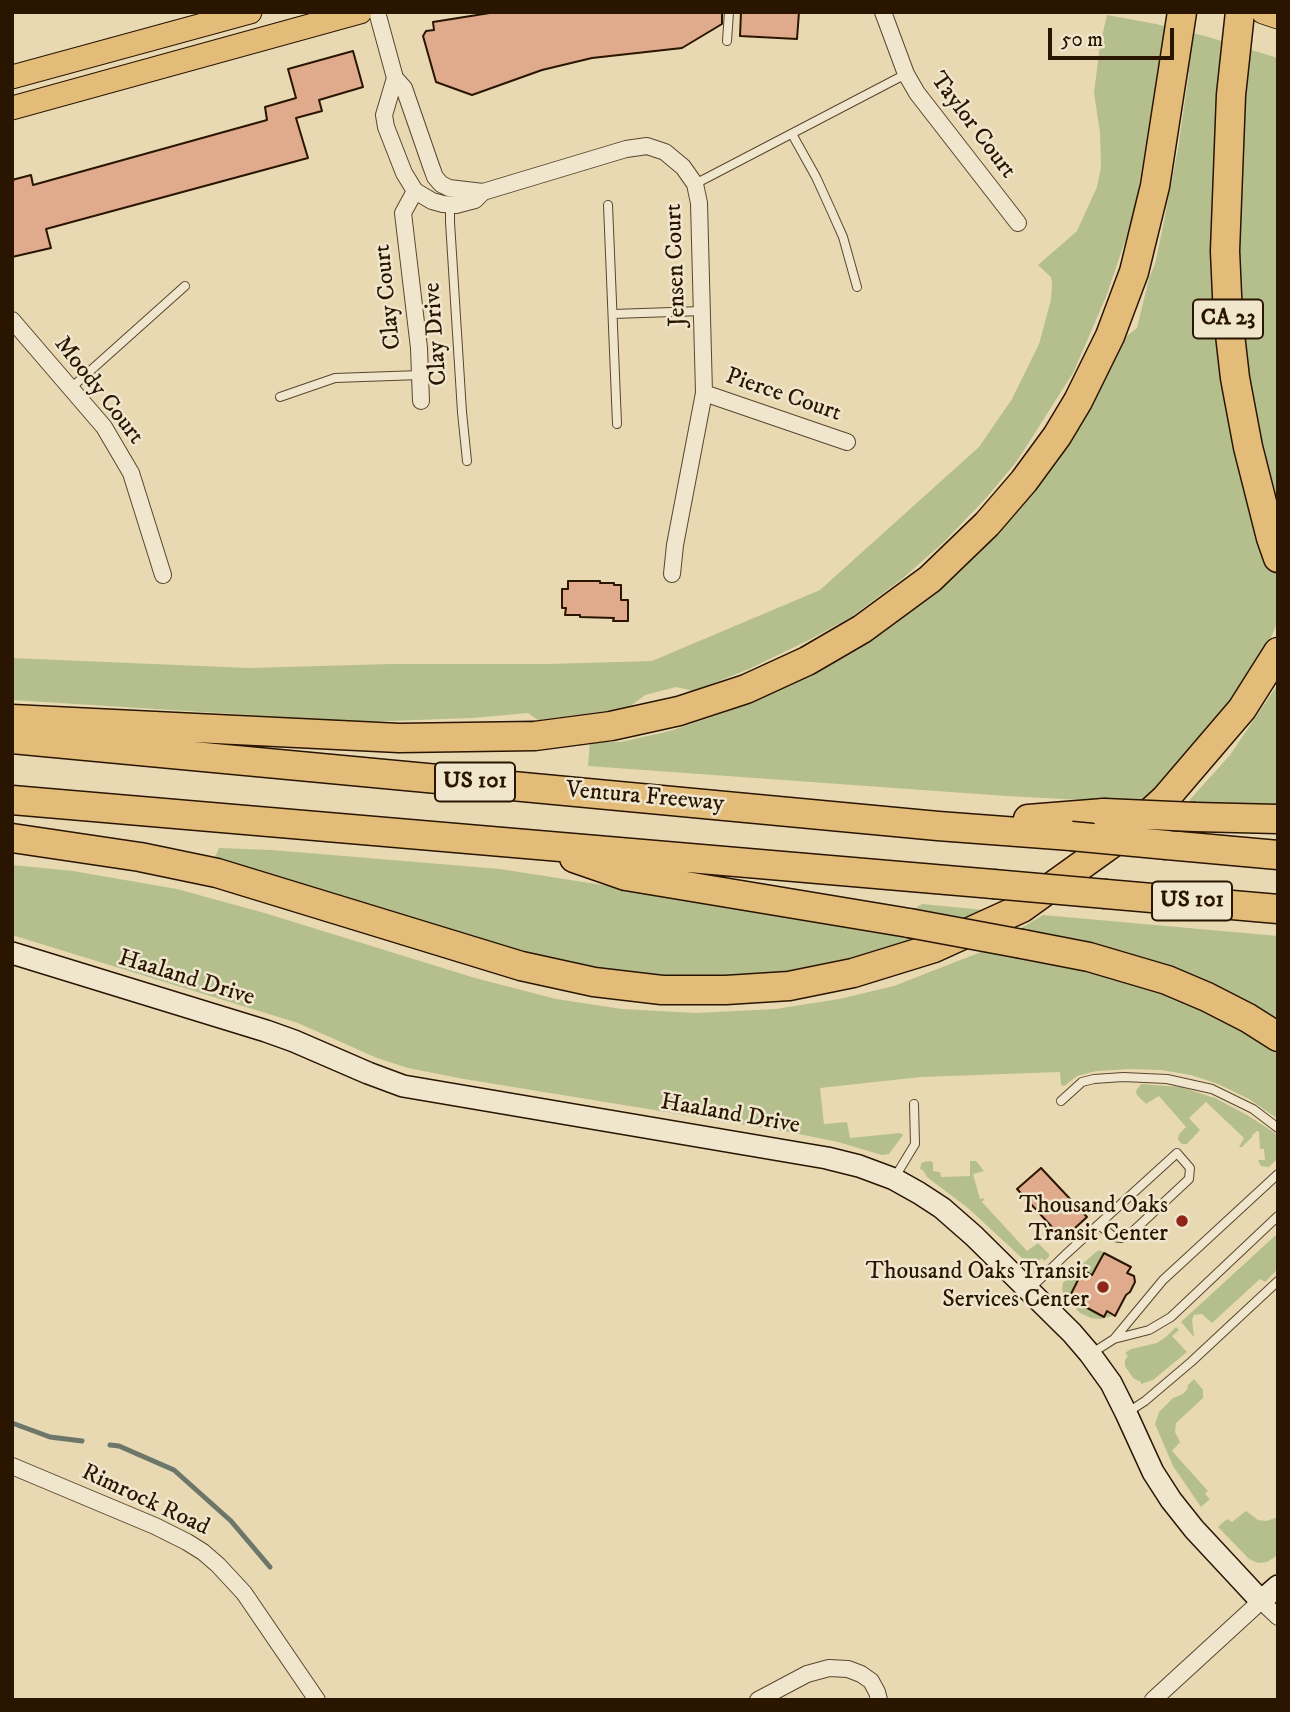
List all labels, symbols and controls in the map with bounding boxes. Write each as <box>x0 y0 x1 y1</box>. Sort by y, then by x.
scale bar <box>1052 14 1178 58</box>
text: 50 m <box>1061 27 1103 53</box>
street label: Taylor Court <box>923 67 1021 185</box>
street label: Jensen Court <box>660 203 694 327</box>
street label: Clay Court <box>369 243 409 351</box>
street label: Clay Drive <box>419 282 455 386</box>
road number: CA 23 <box>1193 300 1263 338</box>
street label: Moody Court <box>47 331 149 451</box>
street label: Pierce Court <box>722 363 844 429</box>
road number: US 101 <box>435 762 515 802</box>
street label: Ventura Freeway <box>565 777 725 819</box>
road number: US 101 <box>1152 882 1232 920</box>
street label: Haaland Drive <box>114 945 258 1013</box>
street label: Haaland Drive <box>658 1089 802 1141</box>
place label: Thousand Oaks Transit Center <box>1019 1193 1168 1249</box>
marker: Thousand Oaks Transit Center <box>1174 1213 1190 1229</box>
place label: Thousand Oaks Transit Services Center <box>866 1259 1089 1315</box>
marker: Thousand Oaks Transit Services Center <box>1095 1279 1111 1295</box>
street label: Rimrock Road <box>76 1459 214 1543</box>

